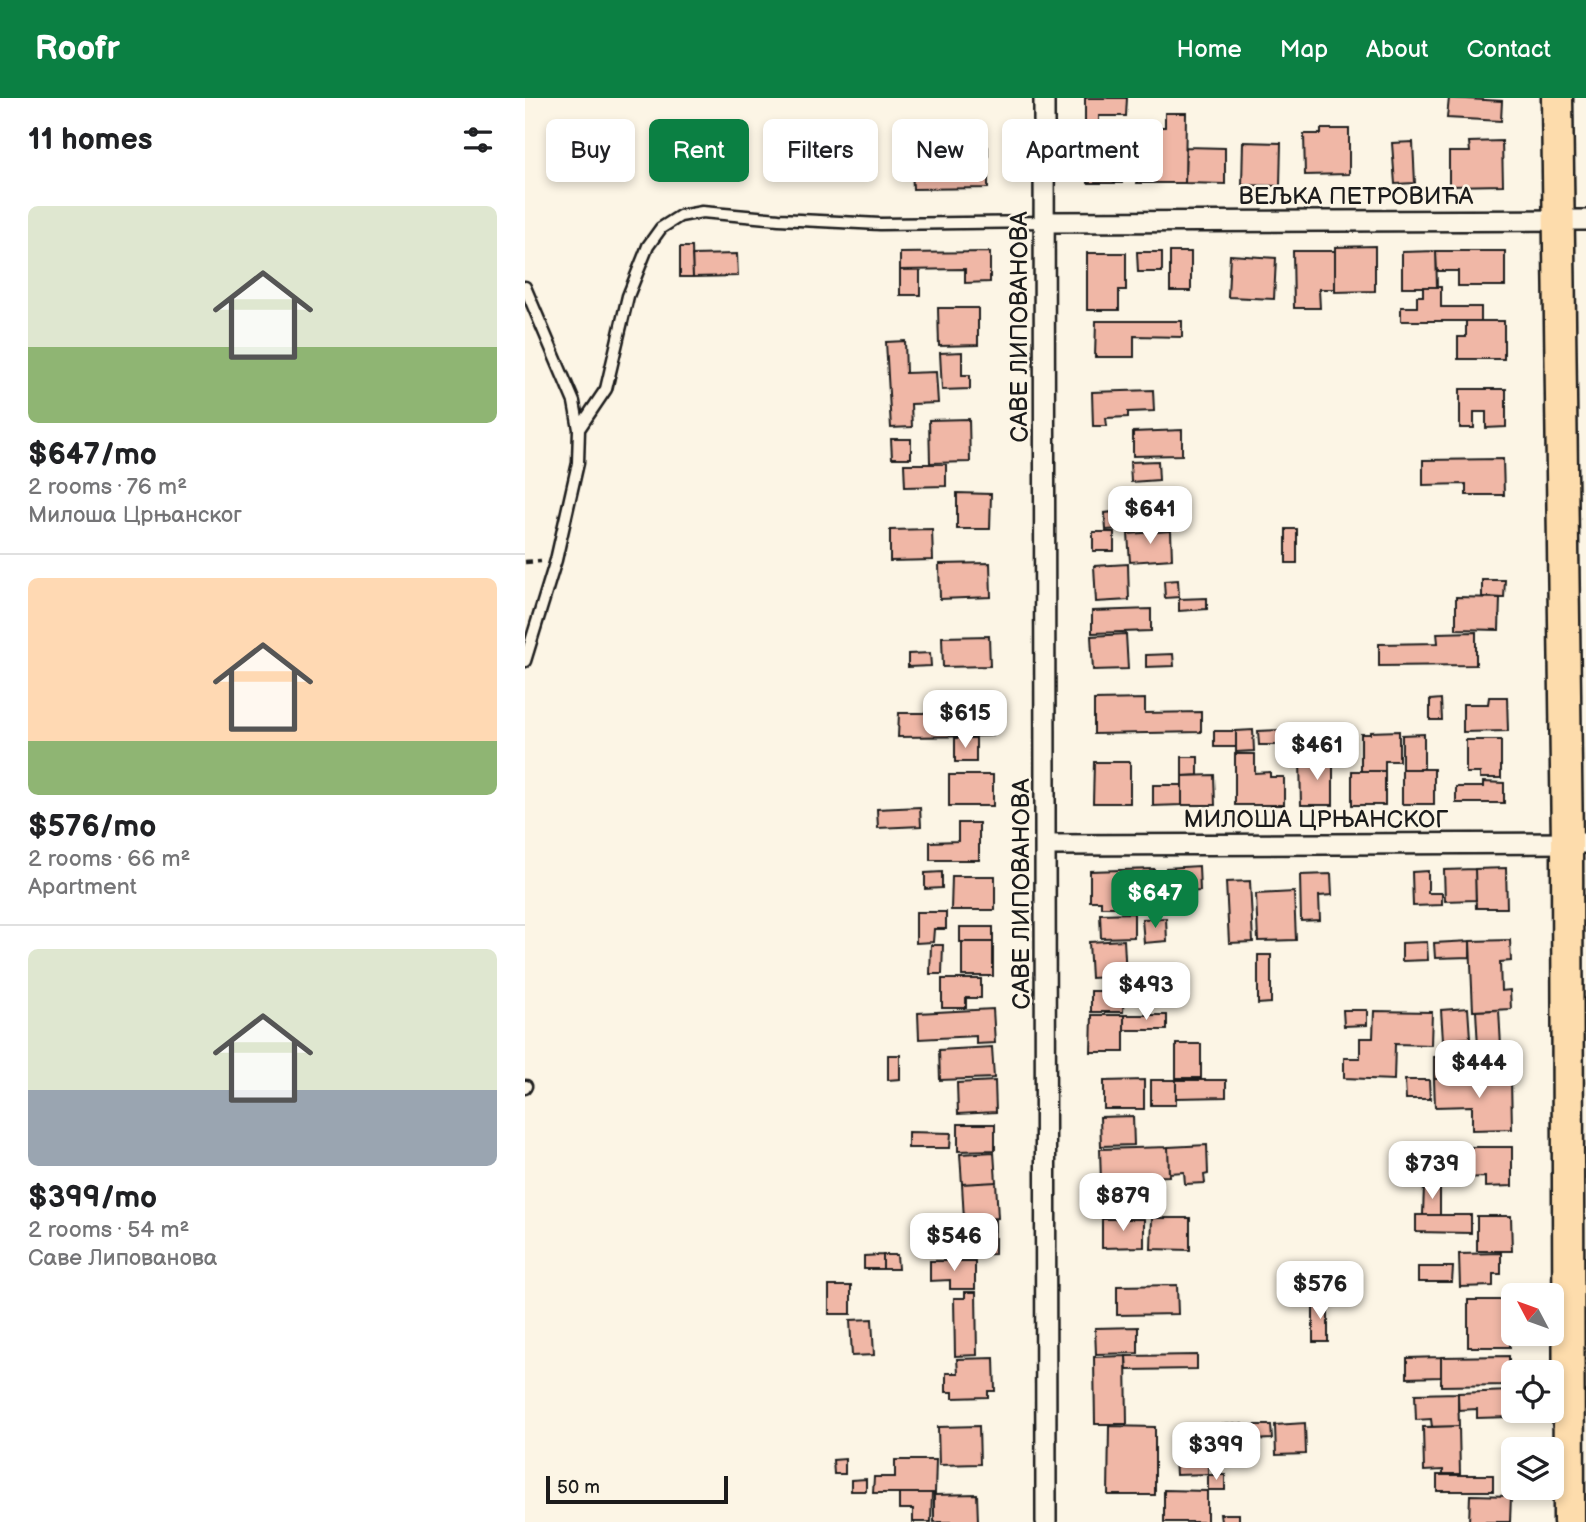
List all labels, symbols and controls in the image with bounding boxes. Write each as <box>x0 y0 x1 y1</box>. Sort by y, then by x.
text: Roofr <box>35 29 120 69</box>
text: Home <box>1177 35 1242 64</box>
text: Map <box>1280 35 1328 64</box>
text: About <box>1366 35 1428 64</box>
text: Contact <box>1466 35 1551 64</box>
chip: Buy <box>546 119 635 182</box>
chip: Rent <box>649 119 749 182</box>
chip: Filters <box>763 119 878 182</box>
chip: New <box>892 119 988 182</box>
chip: Apartment <box>1002 119 1163 182</box>
icon: filters <box>459 121 497 159</box>
text: 11 homes <box>28 122 152 158</box>
street label: ВЕЉКА ПЕТРОВИЋА <box>1239 182 1474 211</box>
street label: САВЕ ЛИПОВАНОВА <box>1005 211 1034 442</box>
icon: home <box>200 252 326 378</box>
text: $647/mo <box>28 437 157 473</box>
text: 2 rooms · 76 m² <box>28 473 187 501</box>
pin: $641 <box>1109 486 1191 546</box>
text: $641 <box>1124 495 1176 523</box>
text: Милоша Црњанског <box>28 501 242 529</box>
icon: home <box>200 624 326 750</box>
pin: $615 <box>924 690 1006 750</box>
text: $615 <box>939 699 991 727</box>
pin: $461 <box>1276 722 1358 782</box>
text: $461 <box>1291 731 1343 759</box>
street label: САВЕ ЛИПОВАНОВА <box>1007 778 1036 1009</box>
street label: МИЛОША ЦРЊАНСКОГ <box>1183 805 1449 834</box>
text: $576/mo <box>28 809 156 845</box>
text: 2 rooms · 66 m² <box>28 845 190 873</box>
pin: $647 <box>1114 870 1196 930</box>
text: Apartment <box>28 873 137 901</box>
text: $647 <box>1127 879 1183 907</box>
pin: $493 <box>1105 962 1187 1022</box>
text: $493 <box>1118 971 1174 999</box>
icon: home <box>200 995 326 1121</box>
pin: $444 <box>1438 1040 1520 1100</box>
text: $444 <box>1451 1049 1507 1077</box>
pin: $739 <box>1391 1142 1473 1201</box>
text: $739 <box>1405 1150 1459 1178</box>
pin: $879 <box>1082 1174 1164 1233</box>
text: $399/mo <box>28 1180 157 1216</box>
text: $879 <box>1095 1182 1151 1210</box>
pin: $546 <box>913 1214 995 1273</box>
text: 2 rooms · 54 m² <box>28 1216 190 1244</box>
text: $546 <box>926 1222 982 1250</box>
text: Саве Липованова <box>28 1244 217 1272</box>
pin: $576 <box>1279 1262 1361 1321</box>
text: $576 <box>1293 1270 1347 1298</box>
north arrow <box>1501 1283 1565 1346</box>
map controls <box>1501 1283 1564 1500</box>
button: locate <box>1501 1360 1564 1423</box>
pin: $399 <box>1175 1422 1257 1482</box>
text: $399 <box>1188 1431 1244 1459</box>
button: layers <box>1501 1437 1564 1500</box>
scale bar <box>546 1473 728 1505</box>
text: 50 m <box>557 1476 600 1499</box>

